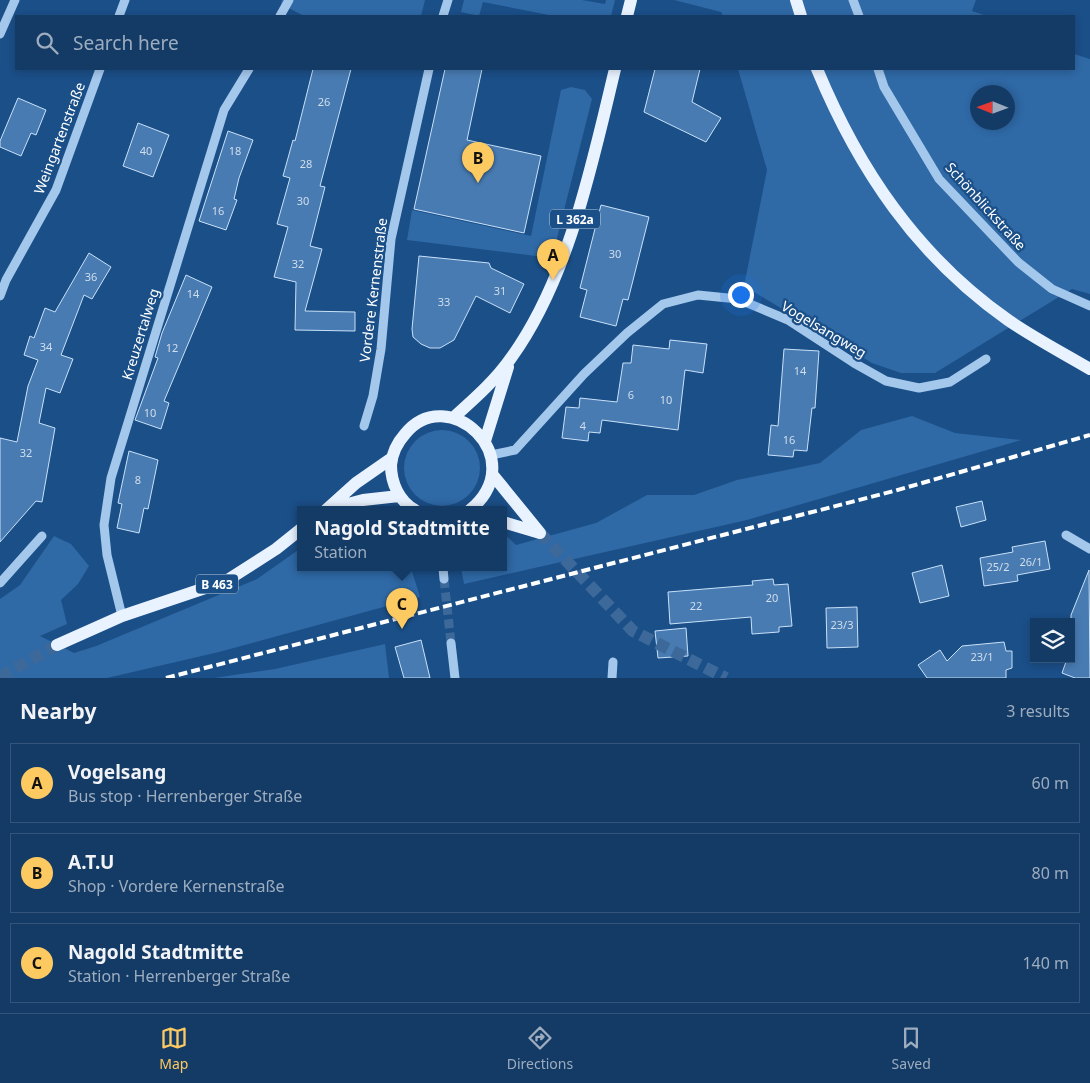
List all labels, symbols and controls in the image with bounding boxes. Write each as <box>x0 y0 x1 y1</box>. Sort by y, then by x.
search box <box>15 15 1075 70</box>
icon: search <box>33 29 61 57</box>
text: Search here <box>73 30 179 56</box>
street label: Weingartenstraße <box>29 79 89 197</box>
north arrow <box>970 85 1015 130</box>
house number: 26 <box>318 94 330 109</box>
pin: B <box>462 142 494 183</box>
house number: 40 <box>140 143 152 158</box>
house number: 18 <box>229 143 241 158</box>
house number: 28 <box>300 156 312 171</box>
street label: Schönblickstraße <box>941 158 1031 254</box>
house number: 30 <box>297 193 309 208</box>
house number: 16 <box>212 203 224 218</box>
road number: L 362a <box>550 210 600 228</box>
street label: Vordere Kernenstraße <box>355 217 391 363</box>
pin: A <box>537 239 569 280</box>
house number: 30 <box>609 246 621 261</box>
house number: 32 <box>292 256 304 271</box>
house number: 36 <box>85 269 97 284</box>
your location <box>728 282 754 308</box>
house number: 31 <box>494 283 506 298</box>
street label: Kreuzertalweg <box>117 286 163 382</box>
house number: 14 <box>187 286 200 301</box>
house number: 33 <box>438 294 450 309</box>
street label: Vogelsangweg <box>778 296 870 362</box>
house number: 34 <box>40 339 53 354</box>
house number: 12 <box>166 340 178 355</box>
house number: 14 <box>794 363 807 378</box>
house number: 6 <box>628 387 634 402</box>
house number: 10 <box>660 392 672 407</box>
house number: 10 <box>144 405 156 420</box>
house number: 4 <box>580 418 587 433</box>
house number: 16 <box>783 432 795 447</box>
house number: 32 <box>20 445 32 460</box>
house number: 8 <box>135 472 141 487</box>
popup <box>297 506 507 571</box>
text: Nagold Stadtmitte <box>314 515 490 541</box>
text: Station <box>314 541 367 563</box>
house number: 26/1 <box>1020 554 1042 569</box>
house number: 25/2 <box>987 559 1009 574</box>
road number: B 463 <box>196 574 238 594</box>
pin: C <box>386 588 418 629</box>
house number: 20 <box>766 590 778 605</box>
house number: 22 <box>690 598 702 613</box>
house number: 23/3 <box>831 617 853 632</box>
map controls <box>1030 618 1075 663</box>
button: layers <box>1030 618 1075 663</box>
house number: 23/1 <box>971 649 993 664</box>
text: Nearby <box>20 697 96 725</box>
text: 3 results <box>1006 700 1070 722</box>
text: Vogelsang <box>68 759 166 785</box>
text: A <box>31 772 43 794</box>
text: 60 m <box>1032 772 1069 794</box>
text: Bus stop · Herrenberger Straße <box>68 785 302 807</box>
text: A.T.U <box>68 849 114 875</box>
text: B <box>32 862 42 884</box>
text: 80 m <box>1032 862 1069 884</box>
text: Shop · Vordere Kernenstraße <box>68 875 285 897</box>
text: Nagold Stadtmitte <box>68 939 244 965</box>
text: C <box>32 952 42 974</box>
text: 140 m <box>1022 952 1069 974</box>
text: Station · Herrenberger Straße <box>68 965 290 987</box>
tab: Map <box>159 1024 188 1073</box>
tab: Directions <box>507 1024 573 1073</box>
tab: Saved <box>892 1024 931 1073</box>

